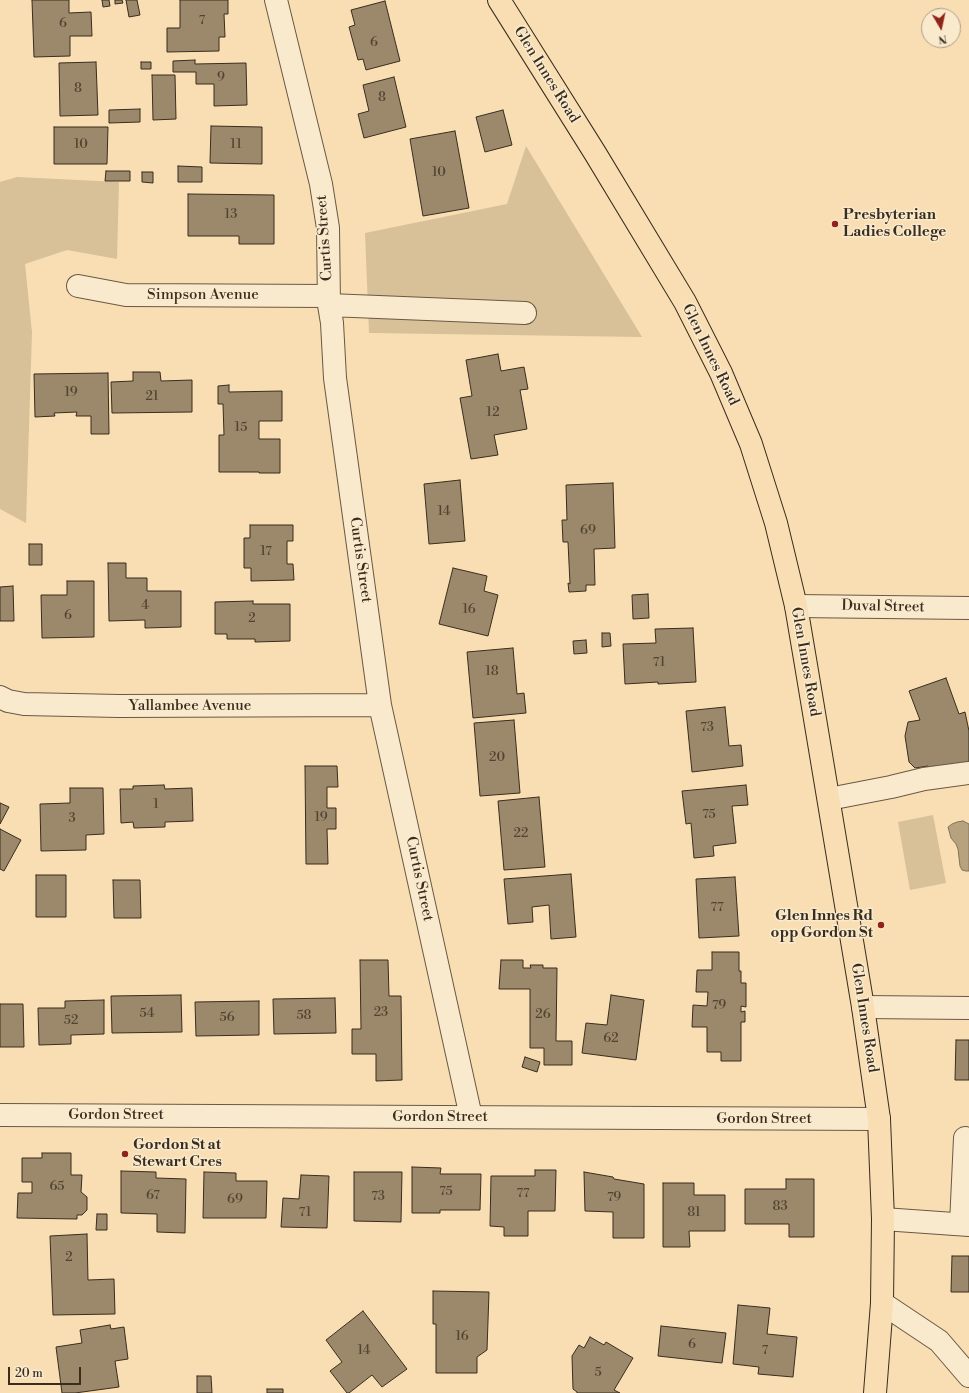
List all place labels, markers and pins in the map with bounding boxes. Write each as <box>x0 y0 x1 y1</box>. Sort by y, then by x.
place label: Presbyterian Ladies College <box>843 206 946 241</box>
marker: Presbyterian Ladies College <box>830 219 840 229</box>
place label: Glen Innes Rd opp Gordon St <box>771 907 873 942</box>
marker: Glen Innes Rd opp Gordon St <box>876 920 886 930</box>
place label: Gordon St at Stewart Cres <box>133 1136 222 1171</box>
marker: Gordon St at Stewart Cres <box>120 1149 130 1159</box>

